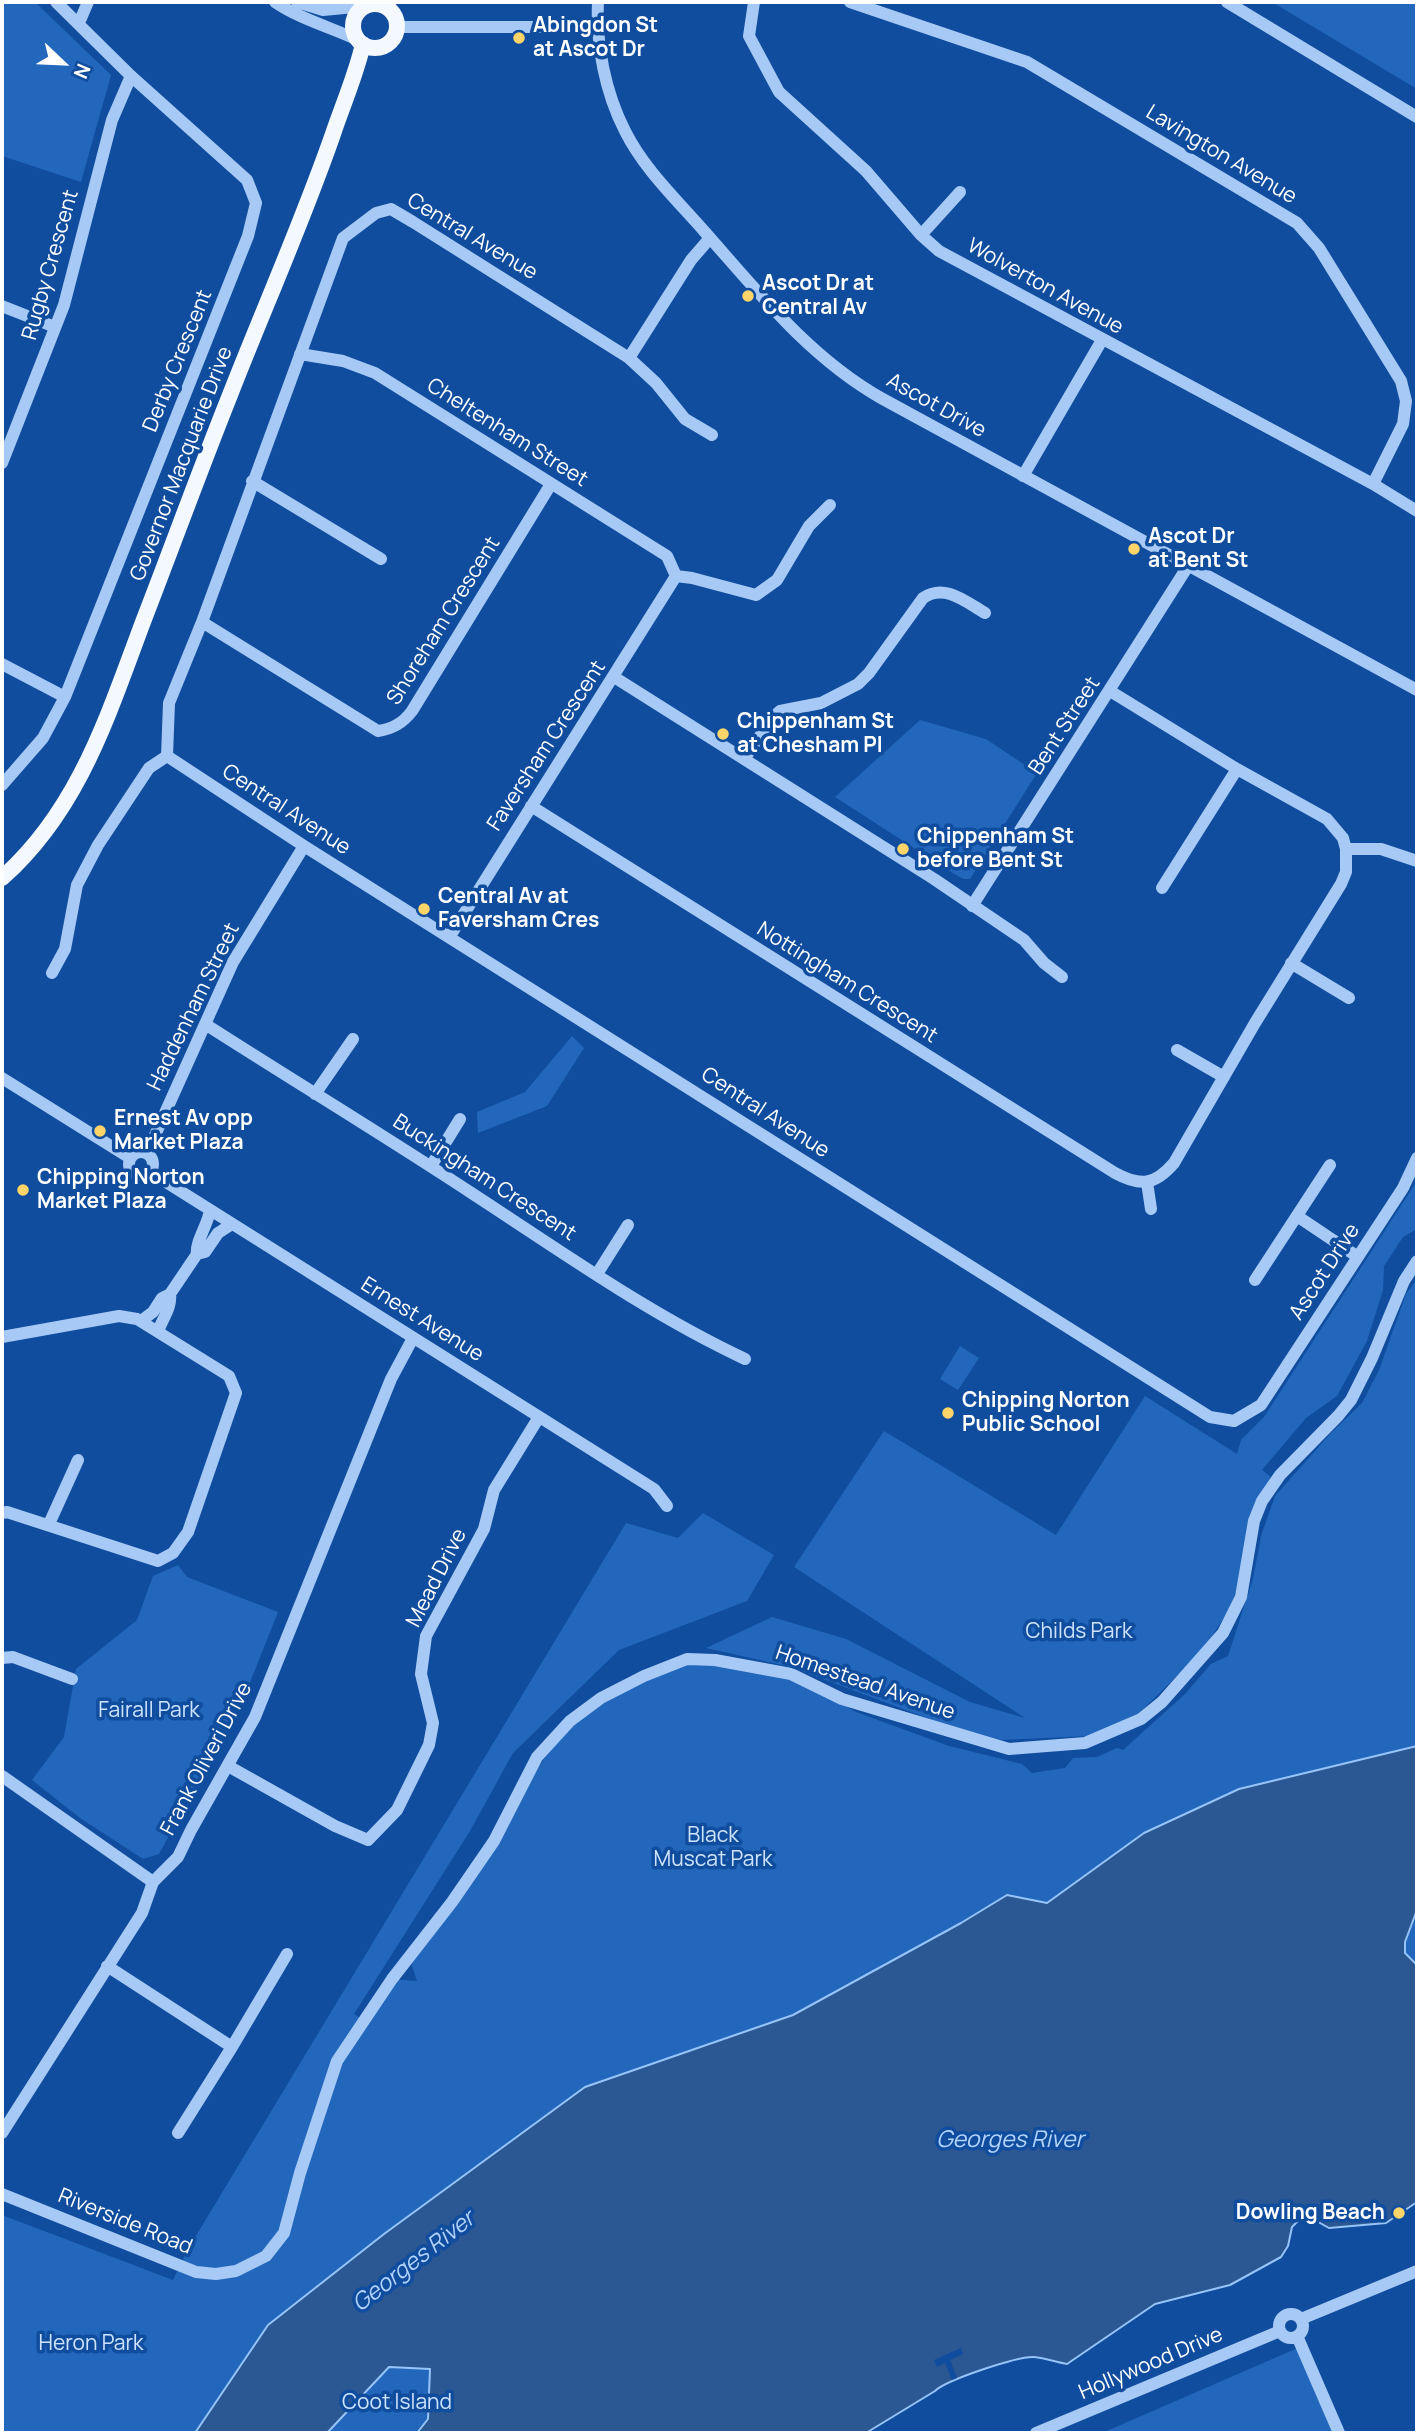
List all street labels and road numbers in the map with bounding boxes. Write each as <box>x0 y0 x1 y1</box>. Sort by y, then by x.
street label: Lavington Avenue <box>1141 100 1301 210</box>
street label: Rugby Crescent <box>18 187 84 343</box>
street label: Central Avenue <box>402 188 542 286</box>
street label: Wolverton Avenue <box>962 234 1128 340</box>
street label: Derby Crescent <box>138 286 218 436</box>
street label: Governor Macquarie Drive <box>126 343 238 585</box>
street label: Ascot Drive <box>882 368 990 444</box>
street label: Cheltenham Street <box>422 373 592 493</box>
street label: Shoreham Crescent <box>382 532 506 710</box>
street label: Faversham Crescent <box>482 656 612 836</box>
street label: Bent Street <box>1024 672 1106 780</box>
street label: Central Avenue <box>217 759 355 861</box>
street label: Nottingham Crescent <box>752 917 942 1049</box>
street label: Haddenham Street <box>143 919 245 1095</box>
street label: Central Avenue <box>696 1062 834 1164</box>
street label: Buckingham Crescent <box>388 1109 580 1247</box>
street label: Ascot Drive <box>1285 1219 1365 1325</box>
street label: Ernest Avenue <box>356 1272 488 1368</box>
street label: Mead Drive <box>401 1525 473 1631</box>
street label: Homestead Avenue <box>772 1640 958 1726</box>
street label: Frank Oliveri Drive <box>156 1678 258 1840</box>
street label: Riverside Road <box>54 2184 196 2260</box>
street label: Hollywood Drive <box>1075 2322 1227 2406</box>

